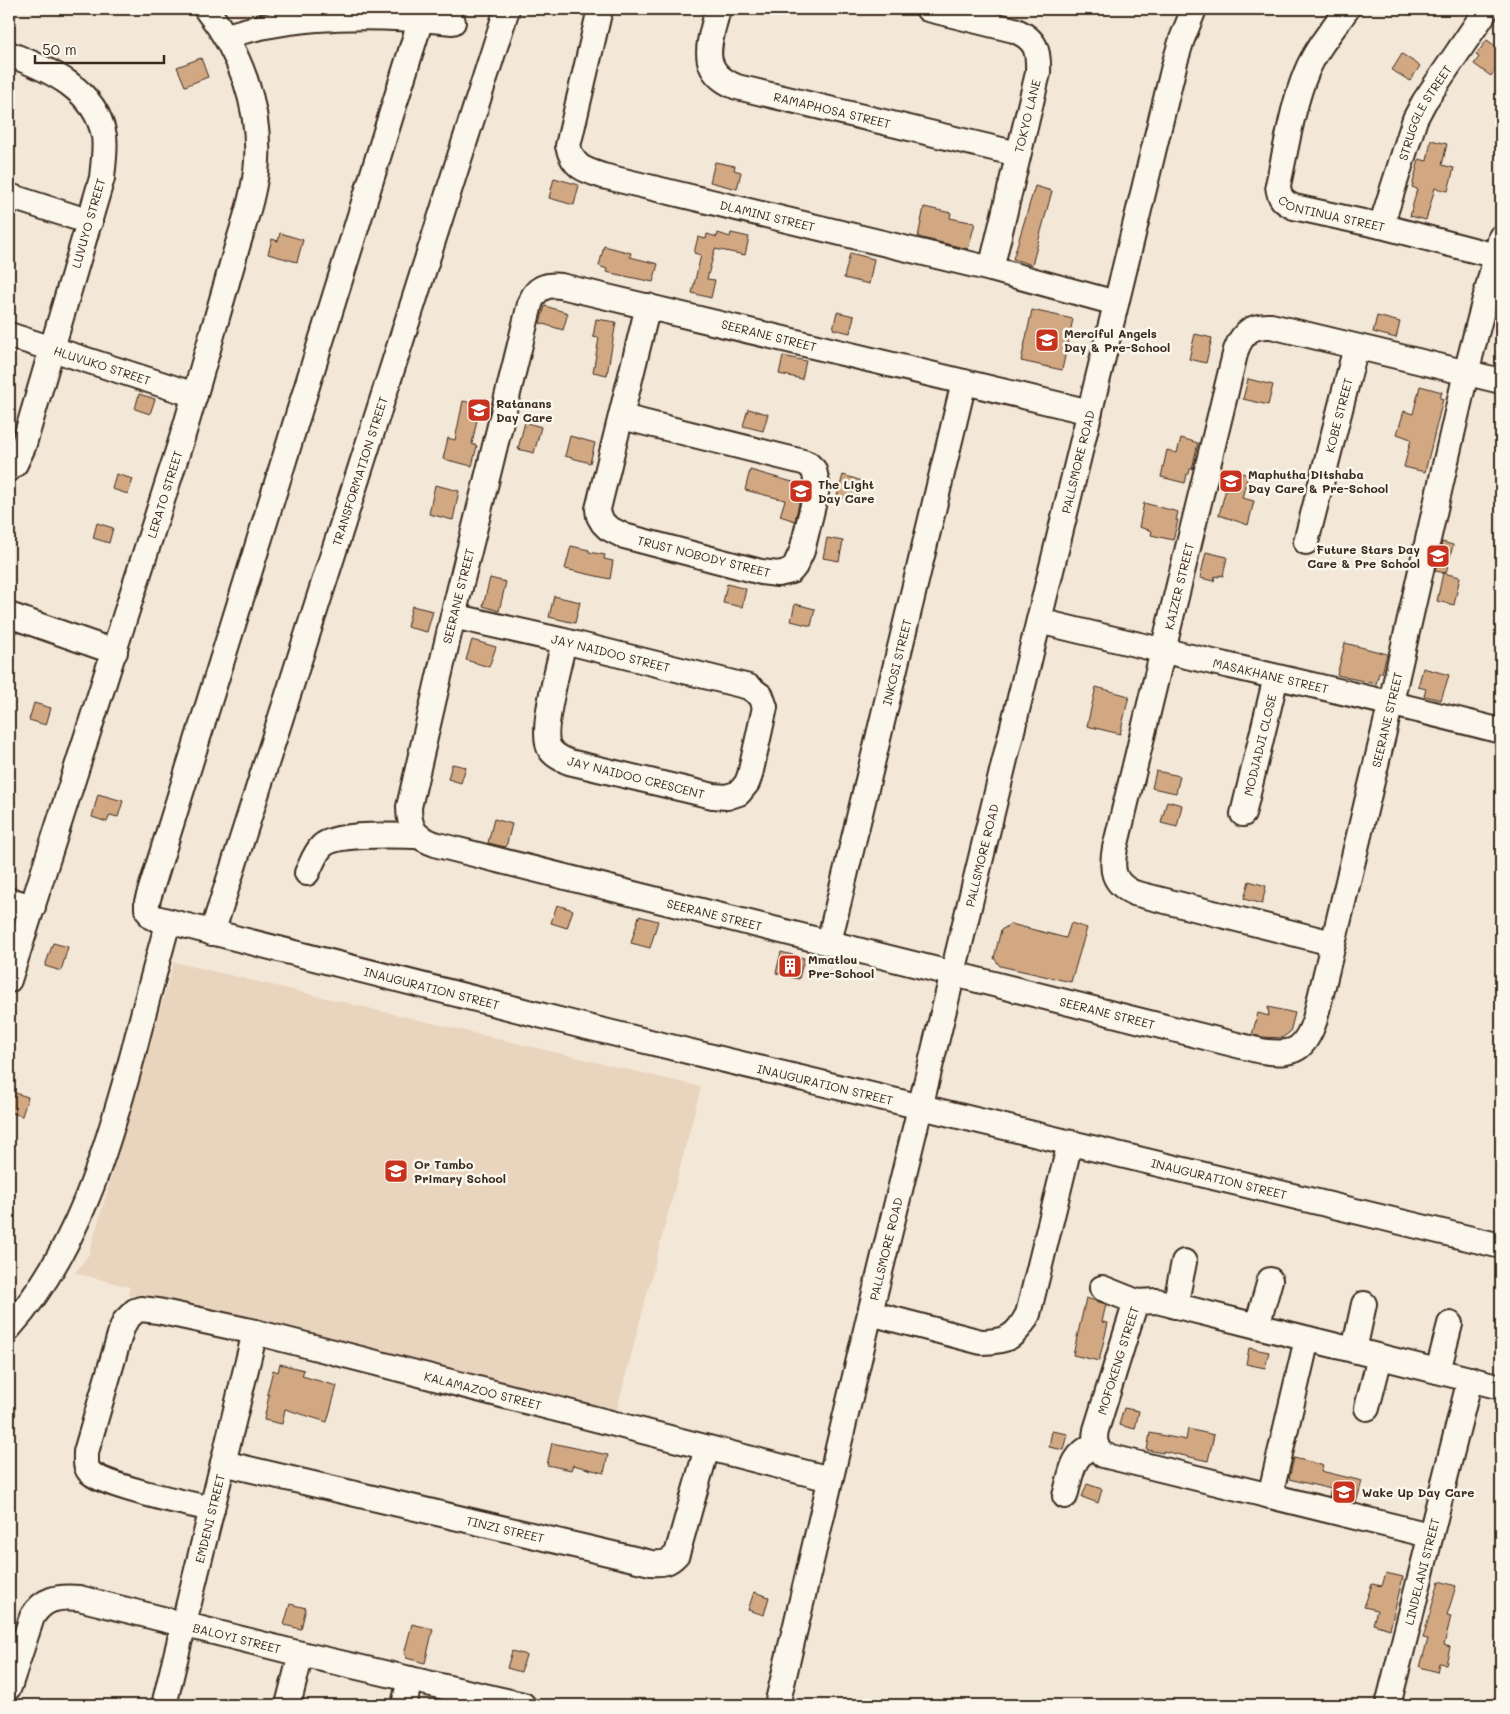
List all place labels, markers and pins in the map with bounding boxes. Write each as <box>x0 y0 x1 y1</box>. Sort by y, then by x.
place label: Merciful Angels Day & Pre-School <box>1064 325 1170 355</box>
school or university icon: Merciful Angels Day & Pre-School <box>1034 327 1060 353</box>
place label: Ratanans Day Care <box>496 395 552 425</box>
school or university icon: Ratanans Day Care <box>466 397 492 423</box>
place label: Maphutha Ditshaba Day Care & Pre-School <box>1248 466 1388 496</box>
school or university icon: Maphutha Ditshaba Day Care & Pre-School <box>1218 468 1244 494</box>
place label: The Light Day Care <box>818 476 874 506</box>
school or university icon: The Light Day Care <box>788 478 814 504</box>
place label: Future Stars Day Care & Pre School <box>1307 541 1420 571</box>
school or university icon: Future Stars Day Care & Pre School <box>1425 543 1451 569</box>
place label: Mmatlou Pre-School <box>808 951 874 981</box>
building icon: Mmatlou Pre-School <box>777 953 803 979</box>
place label: Or Tambo Primary School <box>414 1156 506 1186</box>
school or university icon: Or Tambo Primary School <box>383 1158 409 1184</box>
school or university icon: Wake Up Day Care <box>1331 1479 1357 1505</box>
place label: Wake Up Day Care <box>1362 1484 1474 1500</box>

